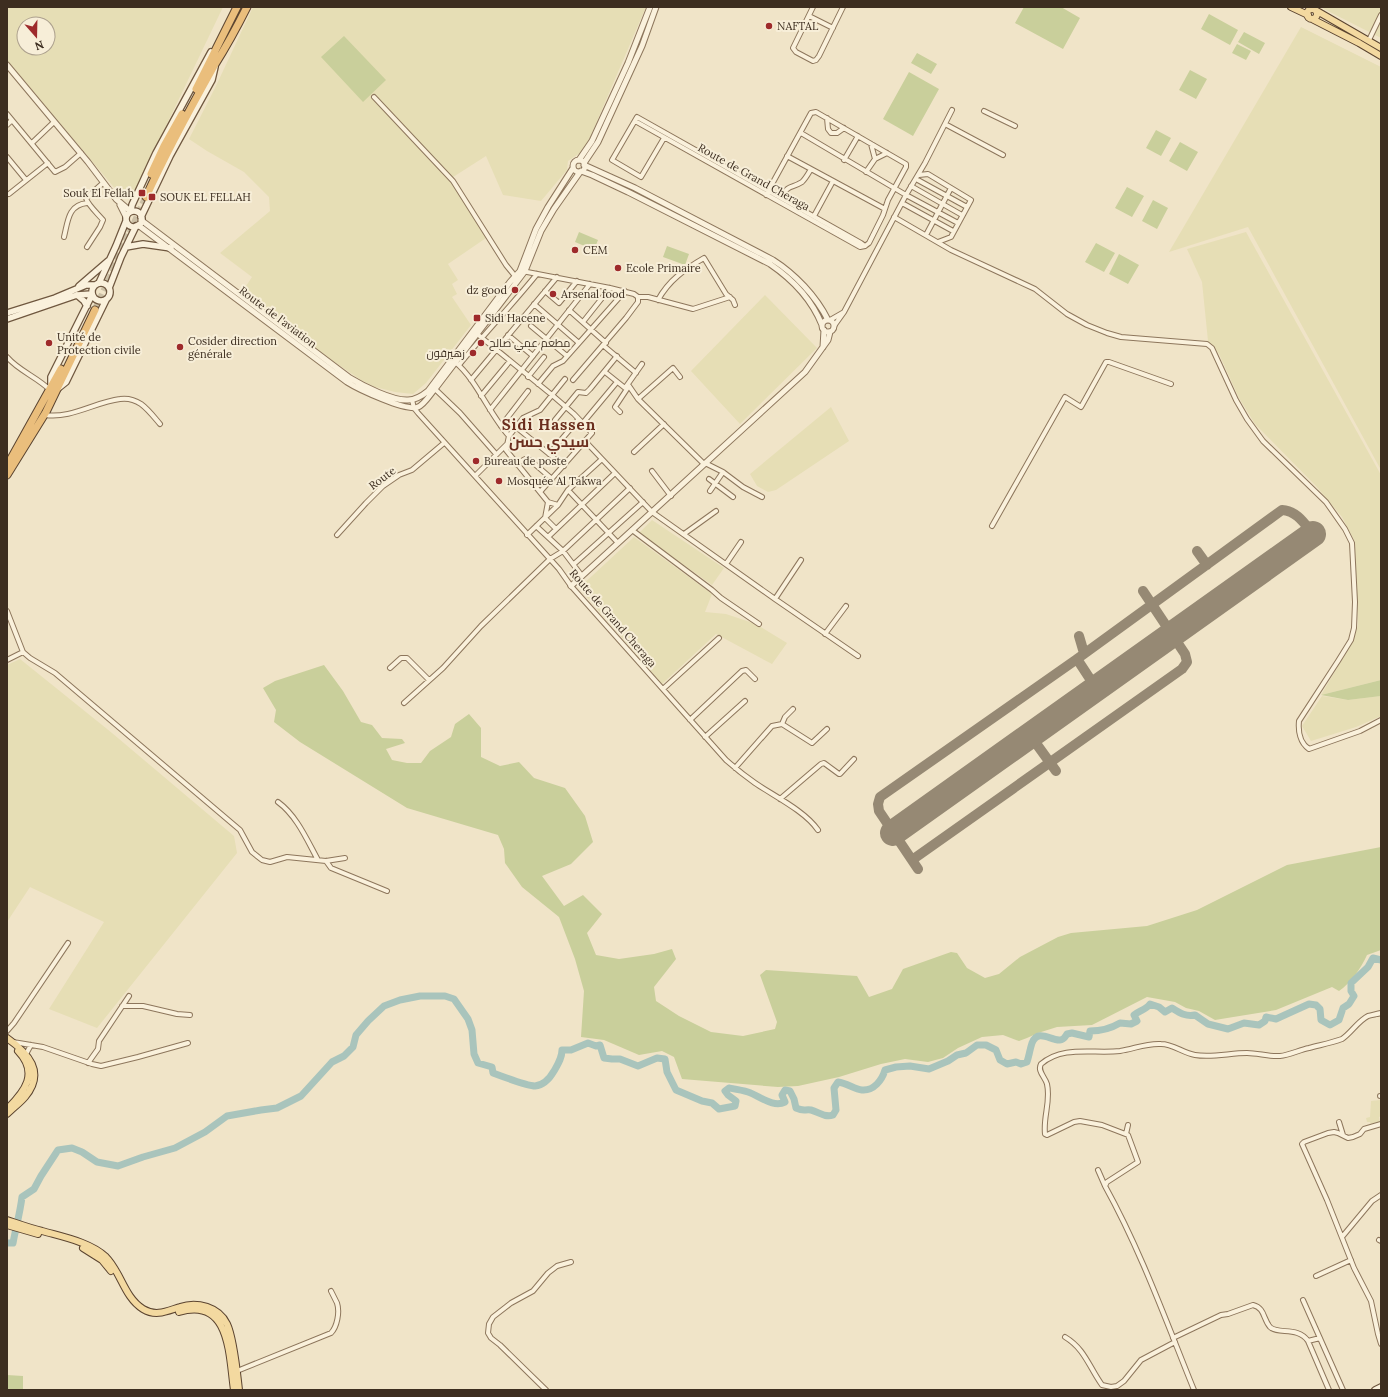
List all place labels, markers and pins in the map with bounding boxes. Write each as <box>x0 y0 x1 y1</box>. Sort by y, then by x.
place label: NAFTAL <box>777 19 819 33</box>
marker: NAFTAL <box>764 21 774 31</box>
place label: Souk El Fellah <box>63 186 134 200</box>
marker: Souk El Fellah <box>137 188 147 198</box>
place label: SOUK EL FELLAH <box>160 190 251 204</box>
marker: SOUK EL FELLAH <box>147 192 157 202</box>
place label: CEM <box>583 243 608 257</box>
marker: CEM <box>570 245 580 255</box>
place label: Ecole Primaire <box>626 261 701 275</box>
marker: Ecole Primaire <box>613 263 623 273</box>
place label: dz good <box>466 283 507 297</box>
marker: dz good <box>510 285 520 295</box>
place label: Arsenal food <box>560 287 625 301</box>
marker: Arsenal food <box>548 289 558 299</box>
place label: Sidi Hacene <box>485 311 545 325</box>
marker: Sidi Hacene <box>472 313 482 323</box>
place label: Unité de Protection civile <box>57 330 141 357</box>
place label: Cosider direction générale <box>188 334 277 361</box>
place label: مطعم عمي صالح <box>489 336 570 352</box>
marker: Unité de Protection civile <box>44 338 54 348</box>
marker: مطعم عمي صالح <box>476 338 486 348</box>
marker: Cosider direction générale <box>175 342 185 352</box>
place label: زهيرفون <box>426 346 465 360</box>
marker: زهيرفون <box>468 348 478 358</box>
place label: Bureau de poste <box>484 454 567 468</box>
marker: Bureau de poste <box>471 456 481 466</box>
place label: Mosquée Al Takwa <box>507 474 602 488</box>
marker: Mosquée Al Takwa <box>494 476 504 486</box>

